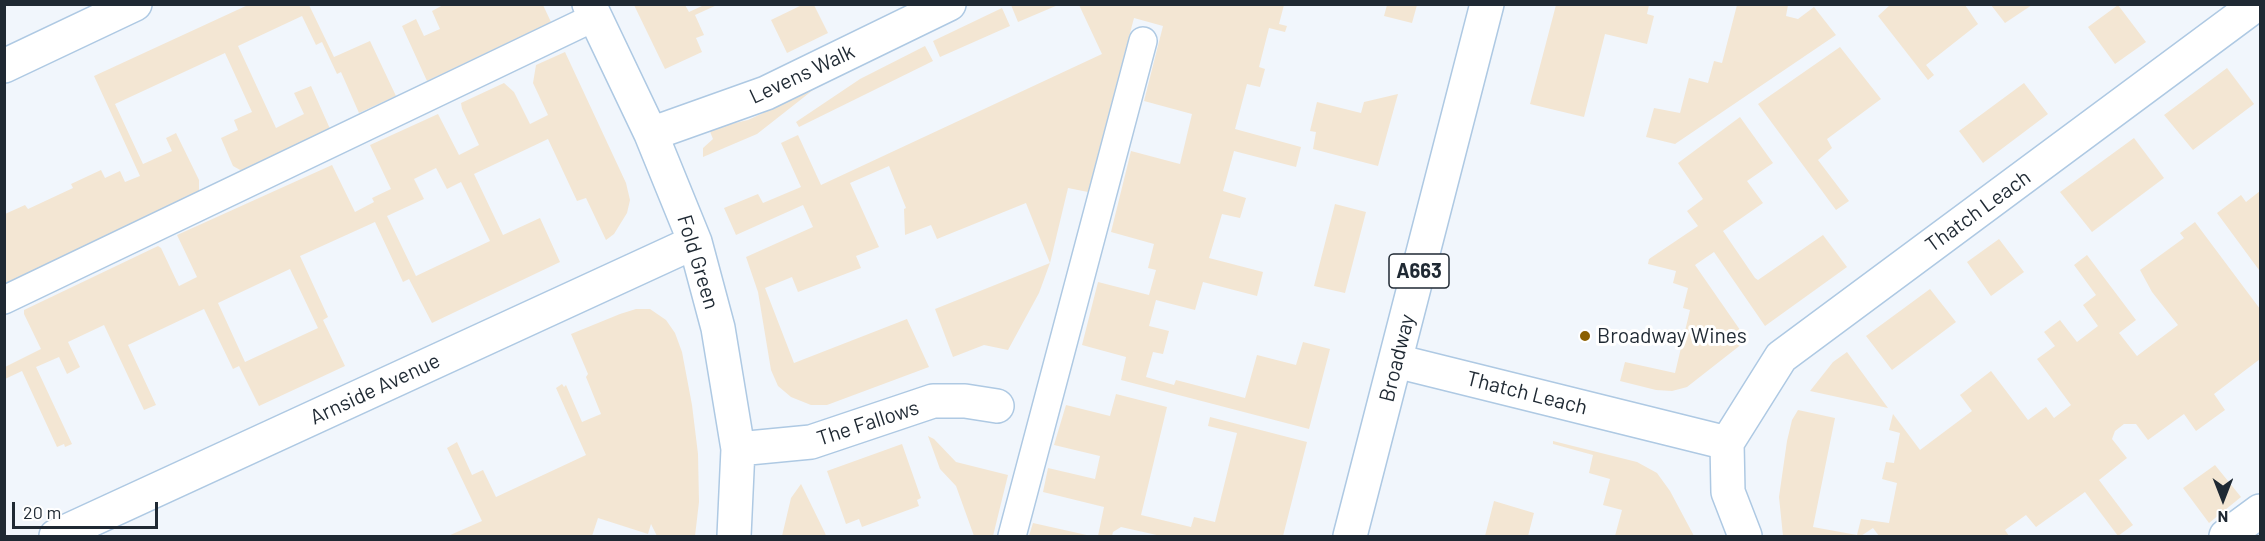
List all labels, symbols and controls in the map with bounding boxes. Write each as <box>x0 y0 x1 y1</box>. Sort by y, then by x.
street label: Levens Walk <box>746 39 858 109</box>
street label: Thatch Leach <box>1921 164 2035 258</box>
street label: Fold Green <box>672 212 724 312</box>
road number: A663 <box>1389 254 1449 288</box>
street label: Broadway <box>1374 312 1420 404</box>
place label: Broadway Wines <box>1597 323 1747 349</box>
marker: Broadway Wines <box>1578 329 1592 343</box>
street label: Arnside Avenue <box>306 348 444 430</box>
street label: Thatch Leach <box>1464 366 1590 420</box>
street label: The Fallows <box>814 395 922 451</box>
north arrow <box>2193 469 2253 529</box>
scale bar <box>15 490 160 528</box>
text: 20 m <box>23 501 61 523</box>
text: N <box>2218 508 2228 527</box>

